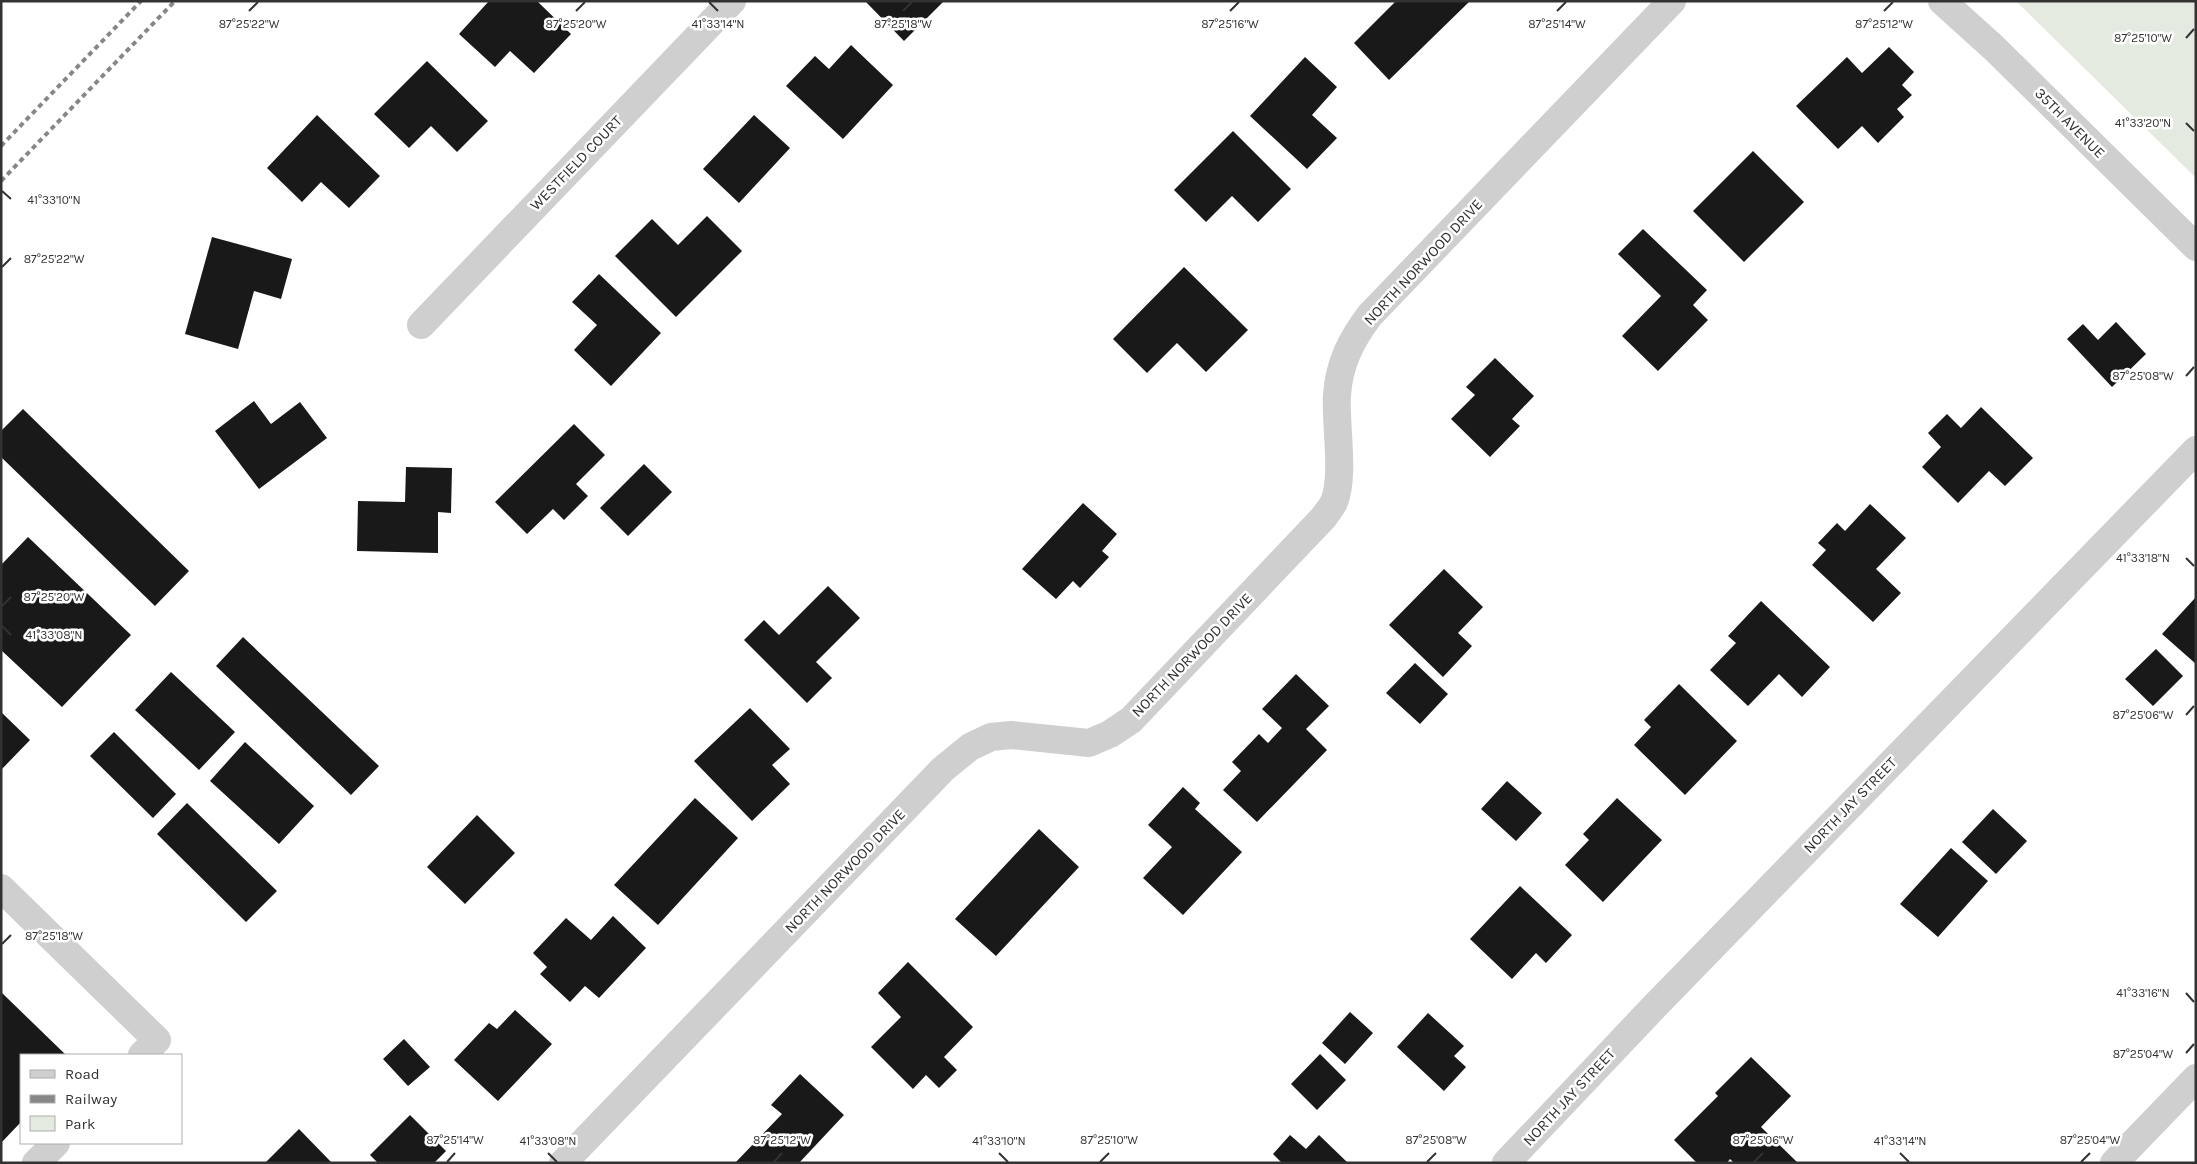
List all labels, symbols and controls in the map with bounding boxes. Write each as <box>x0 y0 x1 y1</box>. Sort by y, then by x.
text: 87°25'22"W <box>219 17 280 31</box>
text: 87°25'20"W <box>546 17 607 31</box>
text: 41°33'14"N <box>691 17 745 31</box>
text: 87°25'18"W <box>874 17 932 31</box>
text: 87°25'16"W <box>1201 17 1259 31</box>
text: 87°25'14"W <box>1528 17 1586 31</box>
text: 87°25'12"W <box>1855 17 1913 31</box>
text: 87°25'10"W <box>2114 31 2172 45</box>
street label: 35TH AVENUE <box>2031 84 2109 162</box>
street label: WESTFIELD COURT <box>526 112 626 214</box>
text: 41°33'20"N <box>2115 116 2171 130</box>
text: 41°33'10"N <box>27 193 81 207</box>
street label: NORTH NORWOOD DRIVE <box>1360 195 1486 329</box>
text: 87°25'22"W <box>24 252 85 266</box>
text: 87°25'08"W <box>2112 369 2174 383</box>
text: 41°33'18"N <box>2116 551 2170 565</box>
street label: NORTH NORWOOD DRIVE <box>1128 589 1256 721</box>
text: 87°25'20"W <box>24 590 85 604</box>
text: 41°33'08"N <box>26 628 82 642</box>
text: 87°25'06"W <box>2113 708 2174 722</box>
street label: NORTH JAY STREET <box>1800 753 1901 857</box>
street label: NORTH NORWOOD DRIVE <box>781 805 909 937</box>
text: 87°25'18"W <box>25 929 83 943</box>
text: 41°33'16"N <box>2116 986 2170 1000</box>
street label: NORTH JAY STREET <box>1519 1044 1619 1149</box>
text: 87°25'04"W <box>2113 1047 2174 1061</box>
legend <box>20 1054 182 1144</box>
text: Road <box>65 1065 100 1083</box>
text: Railway <box>65 1090 117 1108</box>
text: Park <box>65 1115 95 1133</box>
text: 87°25'14"W <box>426 1133 484 1147</box>
text: 87°25'12"W <box>753 1133 811 1147</box>
text: 87°25'10"W <box>1080 1133 1138 1147</box>
text: 87°25'08"W <box>1405 1133 1467 1147</box>
text: 87°25'06"W <box>1733 1133 1794 1147</box>
text: 87°25'04"W <box>2060 1133 2121 1147</box>
text: 41°33'08"N <box>520 1134 576 1148</box>
text: 41°33'10"N <box>972 1134 1026 1148</box>
text: 41°33'14"N <box>1873 1134 1927 1148</box>

